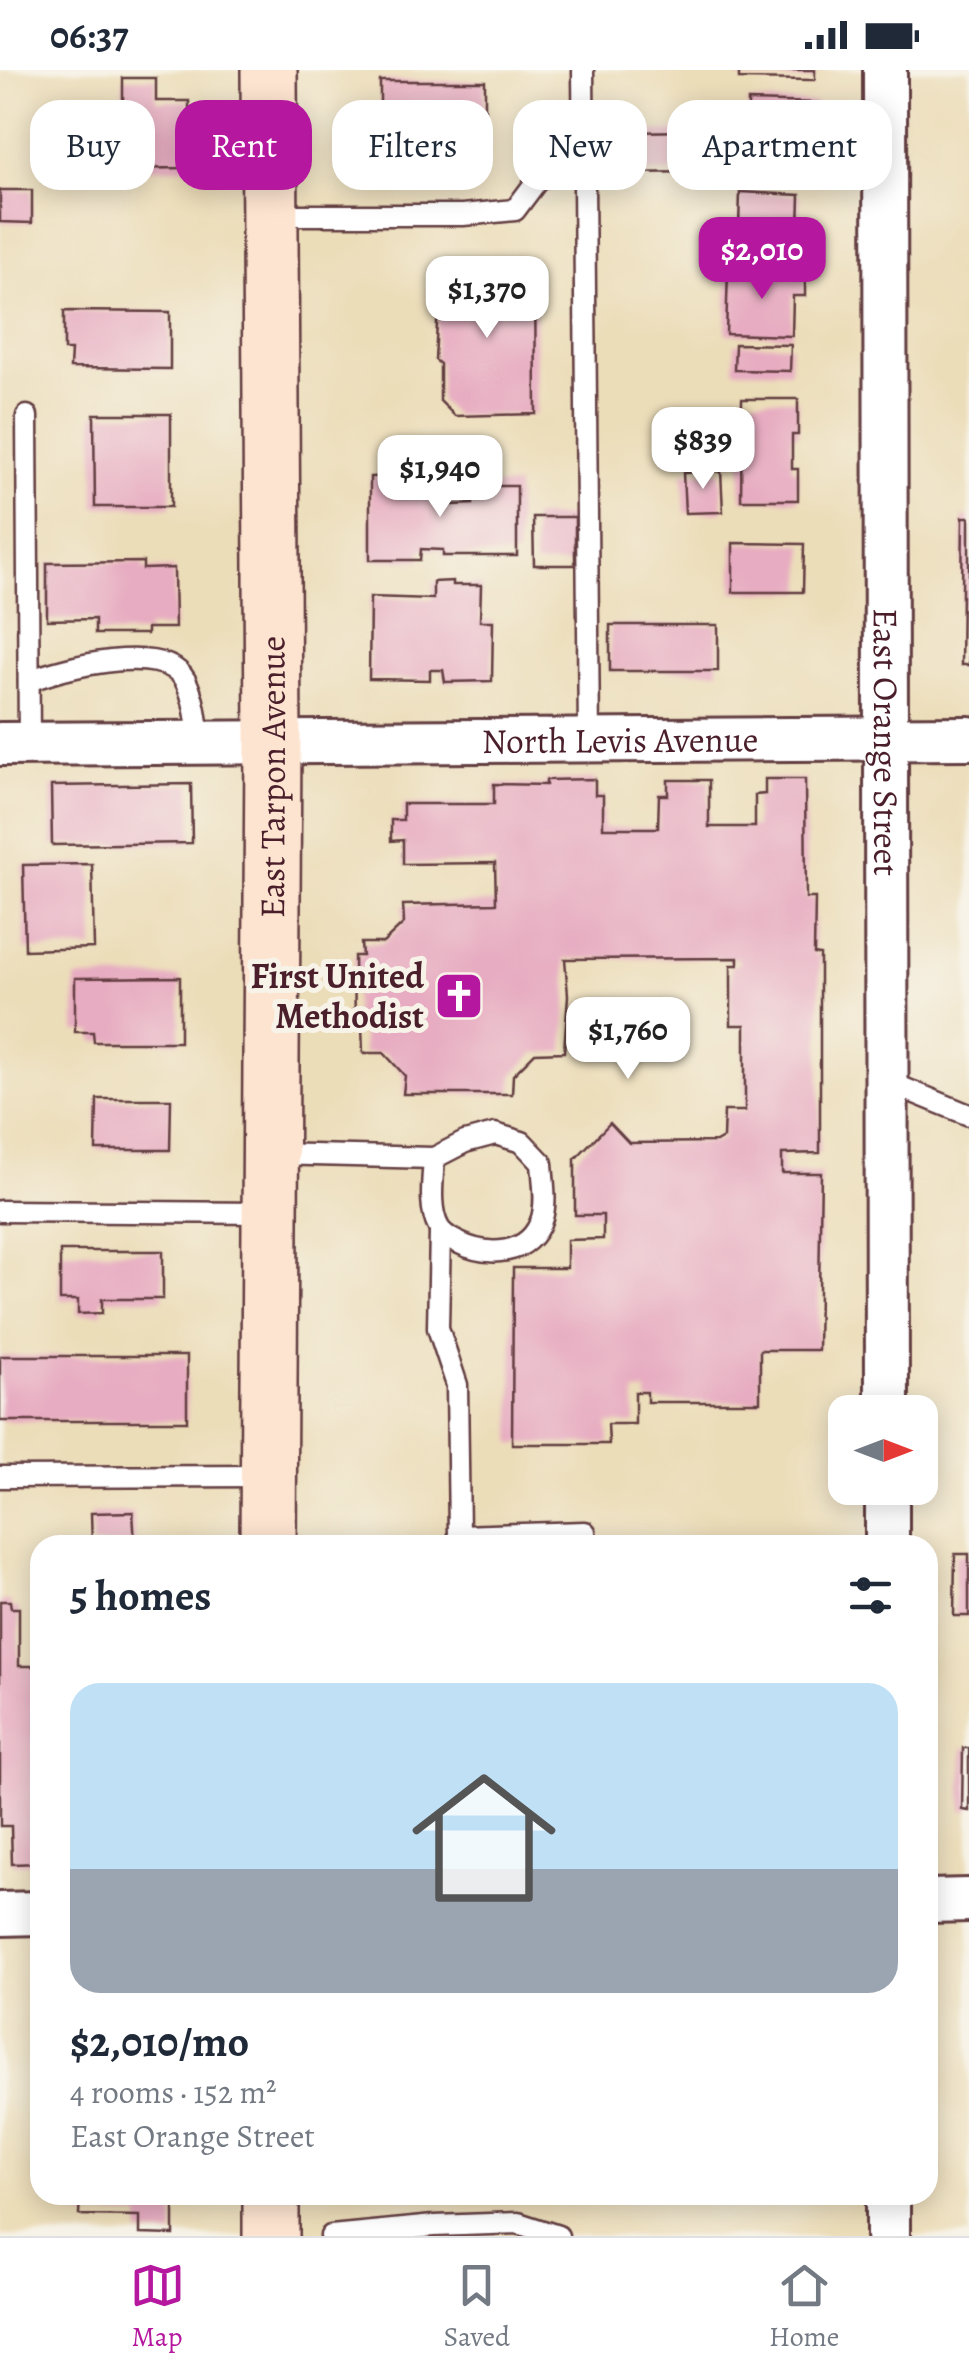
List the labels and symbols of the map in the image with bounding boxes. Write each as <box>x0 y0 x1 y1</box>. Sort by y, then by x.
pin: $2,010 <box>681 217 843 302</box>
pin: $1,370 <box>406 256 568 341</box>
pin: $839 <box>644 407 762 492</box>
pin: $1,940 <box>359 435 521 520</box>
street label: East Orange Street <box>862 608 910 876</box>
street label: East Tarpon Avenue <box>248 636 297 918</box>
street label: North Levis Avenue <box>481 715 758 765</box>
place label: First United Methodist <box>251 952 424 1040</box>
church icon: First United Methodist <box>433 970 485 1022</box>
pin: $1,760 <box>547 997 709 1082</box>
north arrow <box>828 1395 938 1505</box>

